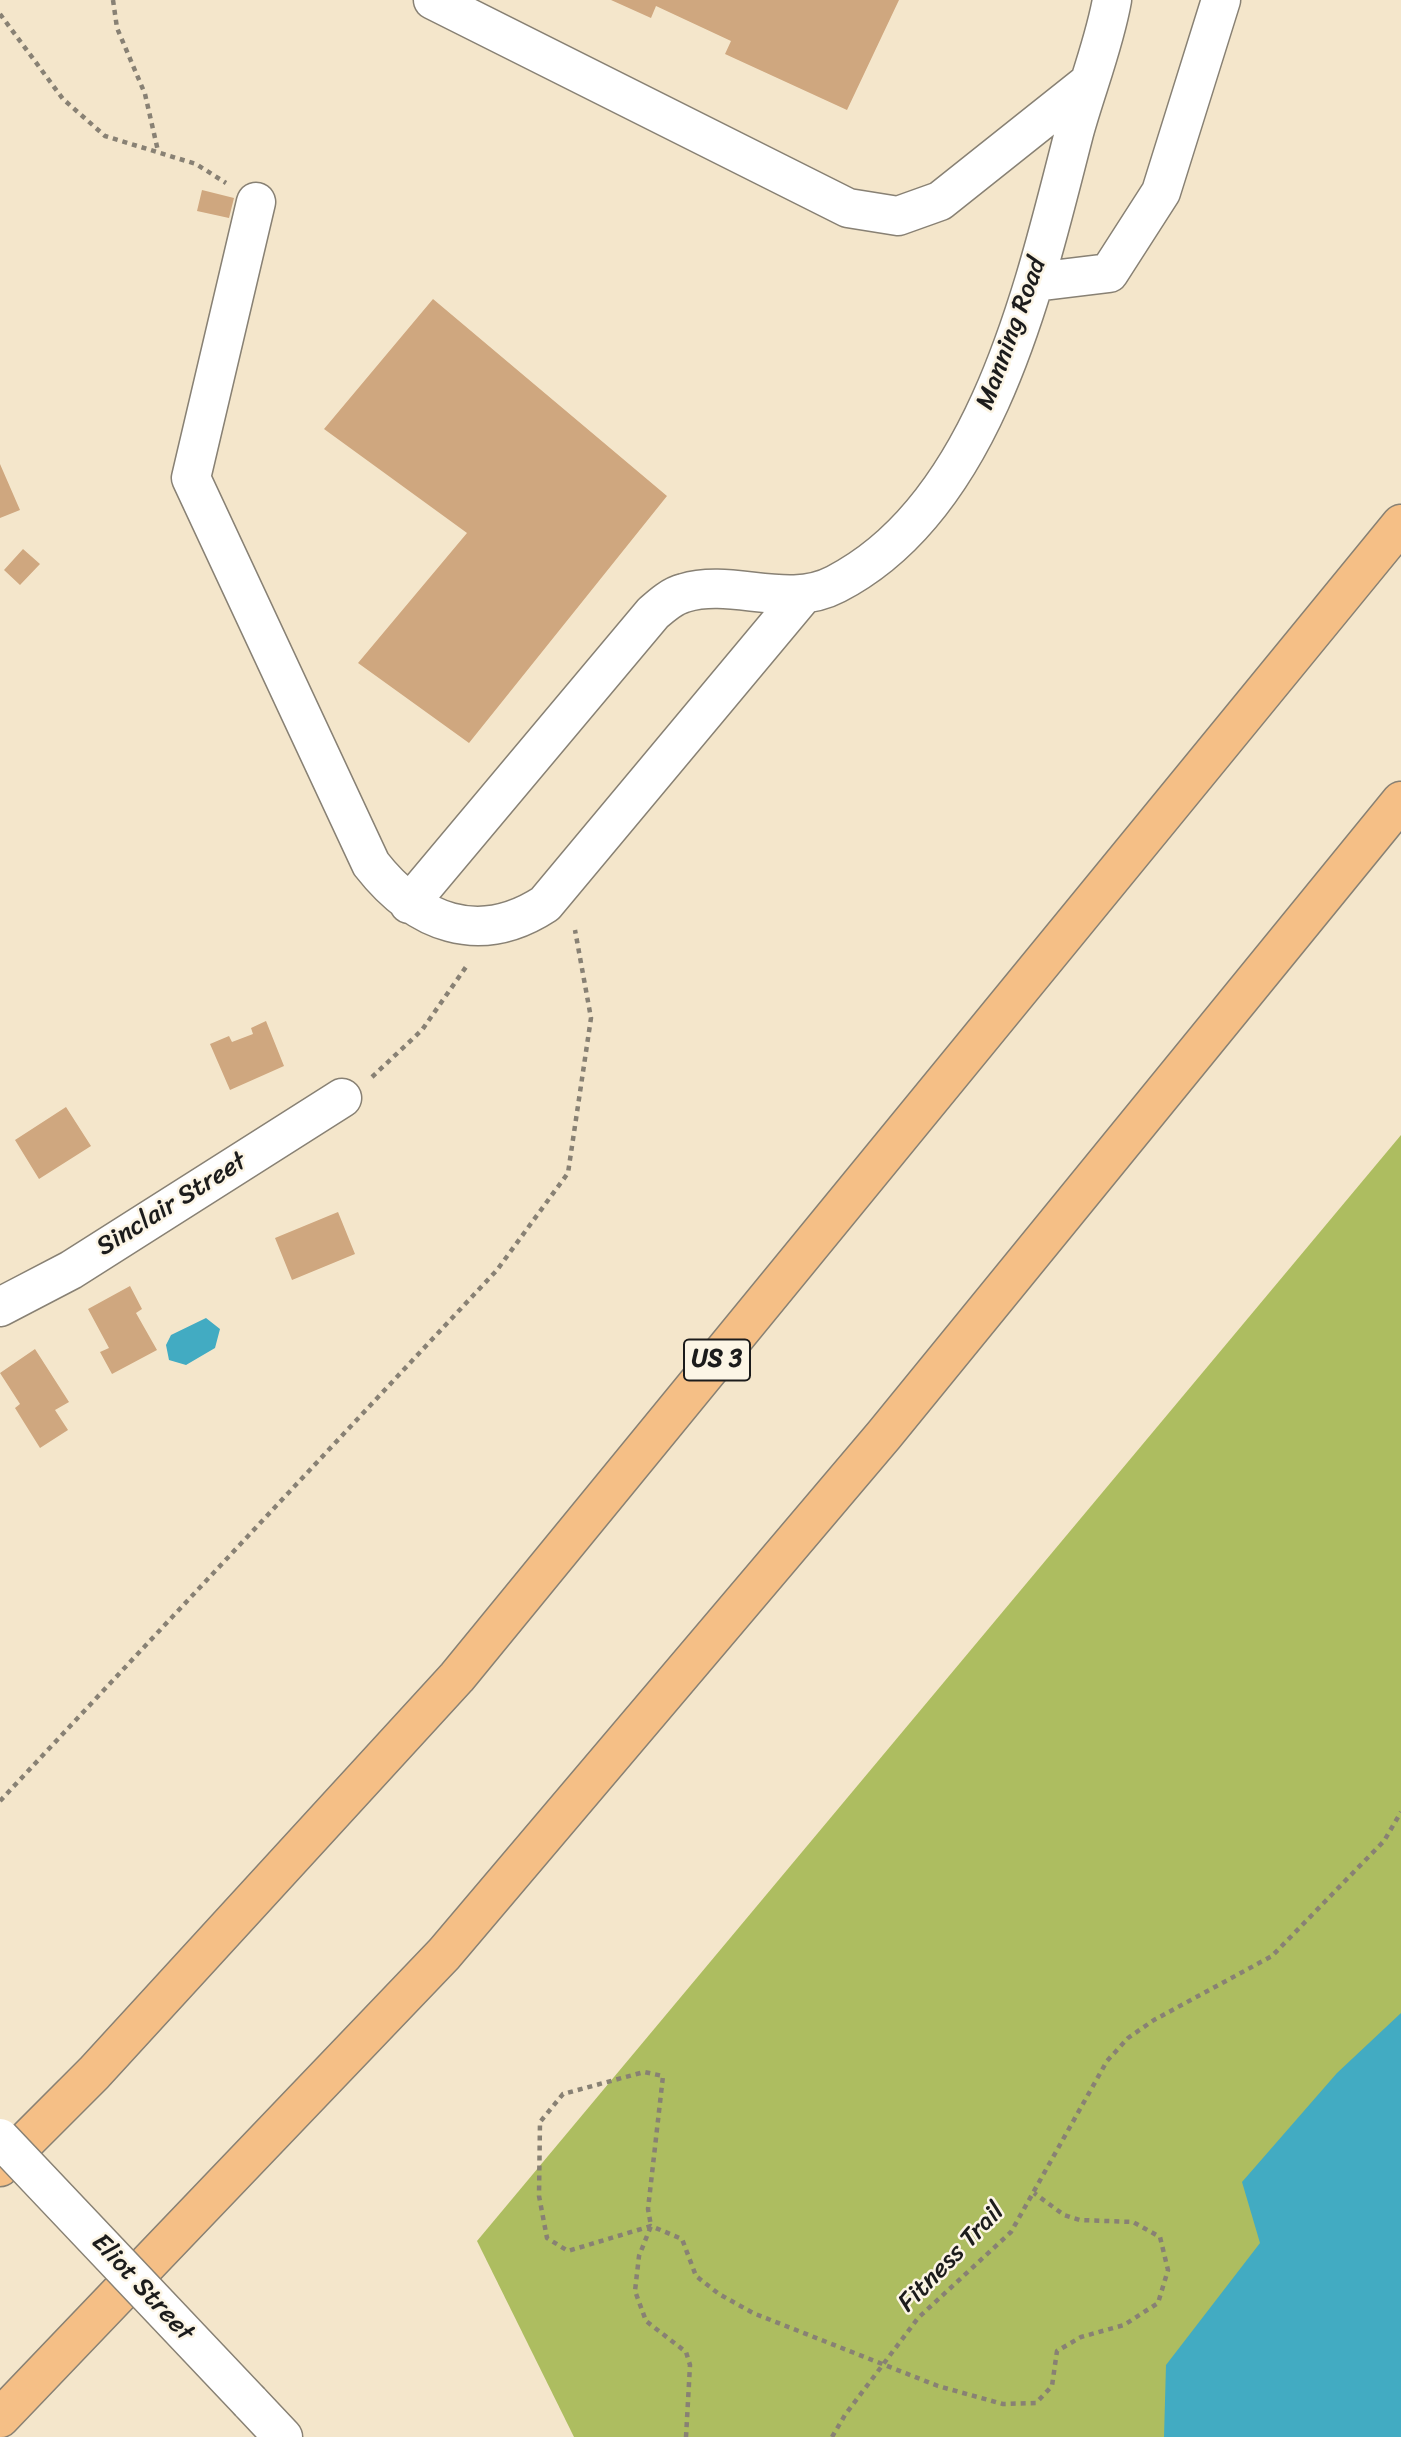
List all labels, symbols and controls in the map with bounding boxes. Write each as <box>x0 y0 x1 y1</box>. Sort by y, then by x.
street label: Manning Road <box>970 254 1054 414</box>
street label: Sinclair Street <box>91 1146 253 1264</box>
road number: US 3 <box>684 1340 750 1380</box>
street label: Fitness Trail <box>892 2197 1012 2319</box>
street label: Eliot Street <box>84 2228 200 2348</box>

